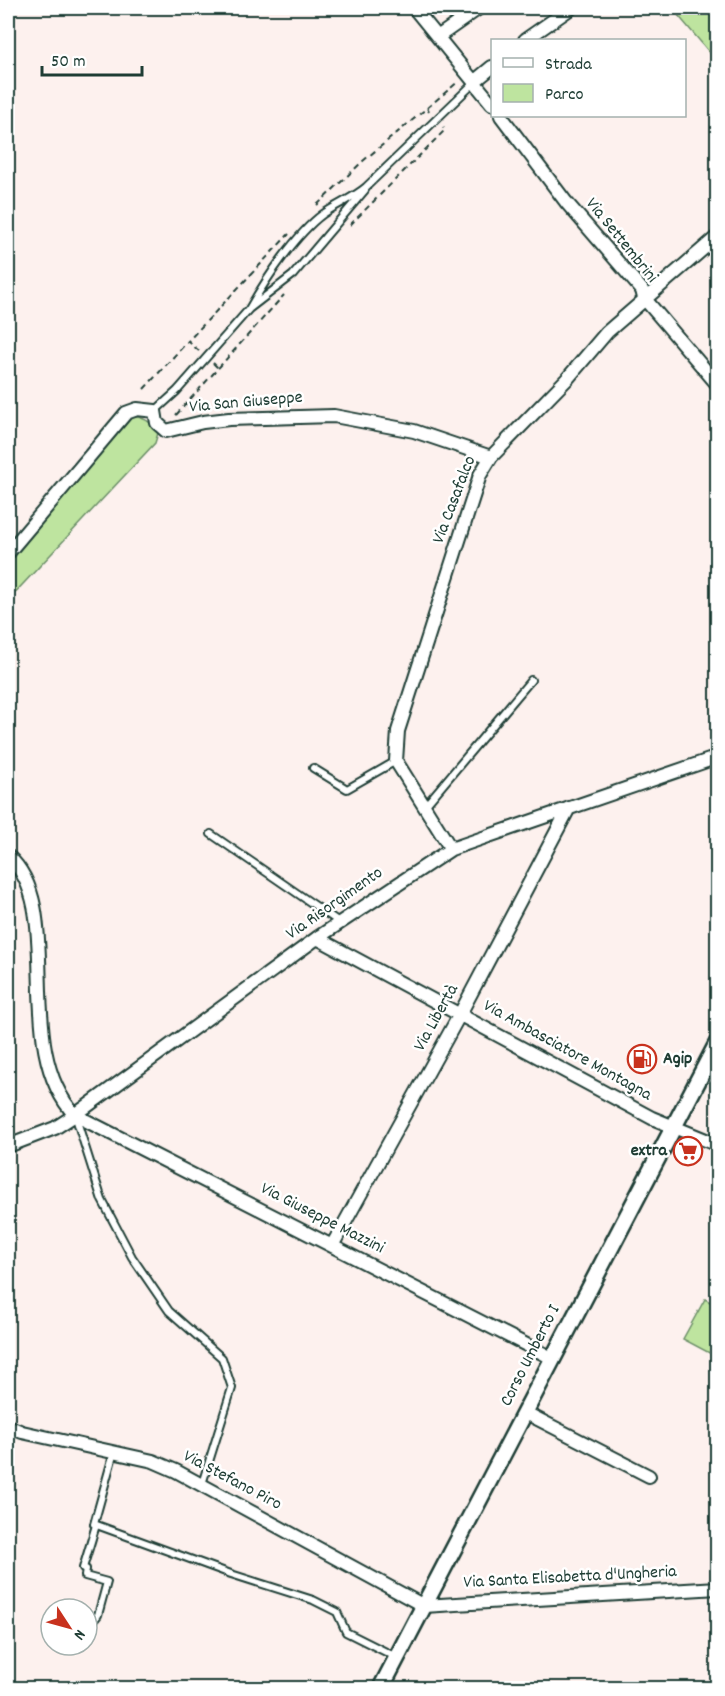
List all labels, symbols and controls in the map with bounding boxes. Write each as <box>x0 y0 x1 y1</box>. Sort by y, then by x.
scale bar <box>42 39 142 77</box>
legend <box>491 39 686 117</box>
text: 50 m <box>51 50 86 75</box>
text: Strada <box>545 53 592 78</box>
text: Parco <box>545 83 584 108</box>
street label: Via Settembrini <box>579 193 663 289</box>
street label: Via San Giuseppe <box>188 386 304 420</box>
street label: Via Casafalco <box>427 452 483 548</box>
street label: Via Risorgimento <box>281 861 389 947</box>
street label: Via Libertà <box>408 980 466 1056</box>
street label: Via Ambasciatore Montagna <box>478 994 656 1108</box>
fuel station icon: Agip <box>626 1043 658 1075</box>
place label: Agip <box>663 1047 692 1072</box>
supermarket icon: extra <box>672 1135 704 1167</box>
place label: extra <box>631 1139 668 1164</box>
street label: Via Giuseppe Mazzini <box>256 1177 388 1261</box>
street label: Corso Umberto I <box>495 1300 568 1411</box>
street label: Via Stefano Piro <box>178 1445 286 1517</box>
street label: Via Santa Elisabetta d'Ungheria <box>463 1560 678 1596</box>
north arrow <box>39 1597 99 1657</box>
text: N <box>67 1624 91 1644</box>

